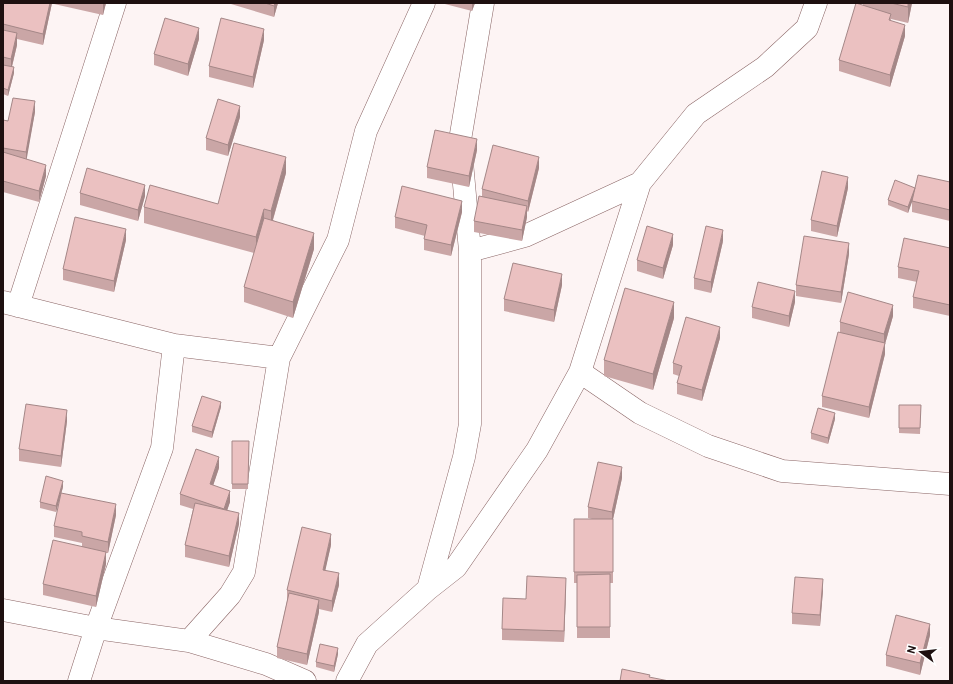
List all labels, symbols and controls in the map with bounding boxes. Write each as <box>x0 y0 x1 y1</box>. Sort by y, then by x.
north arrow <box>901 632 941 672</box>
text: N <box>905 644 919 655</box>

